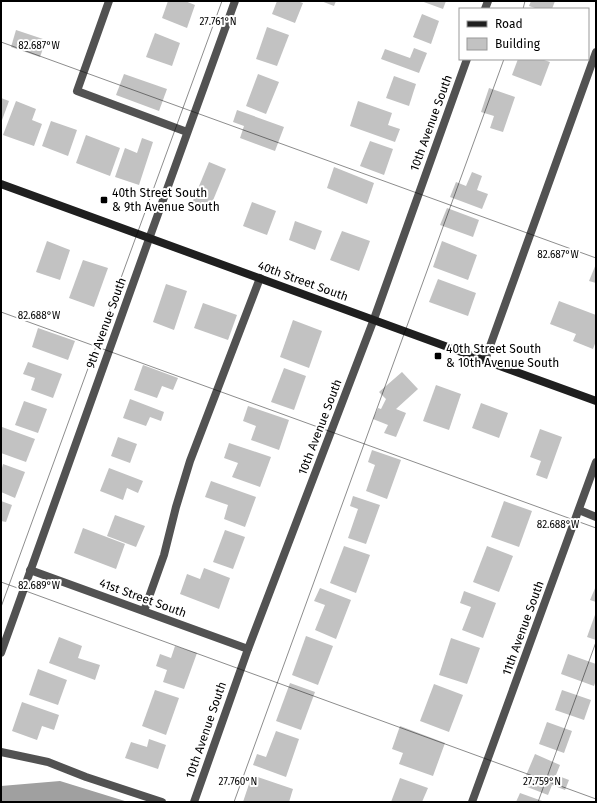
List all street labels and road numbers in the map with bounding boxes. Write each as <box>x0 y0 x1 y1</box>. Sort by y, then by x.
street label: 10th Avenue South <box>407 73 455 173</box>
street label: 40th Street South <box>256 258 350 304</box>
street label: 9th Avenue South <box>83 276 129 370</box>
street label: 10th Avenue South <box>295 377 345 477</box>
street label: 41st Street South <box>98 576 188 620</box>
street label: 11th Avenue South <box>499 579 547 677</box>
street label: 10th Avenue South <box>183 680 229 780</box>

